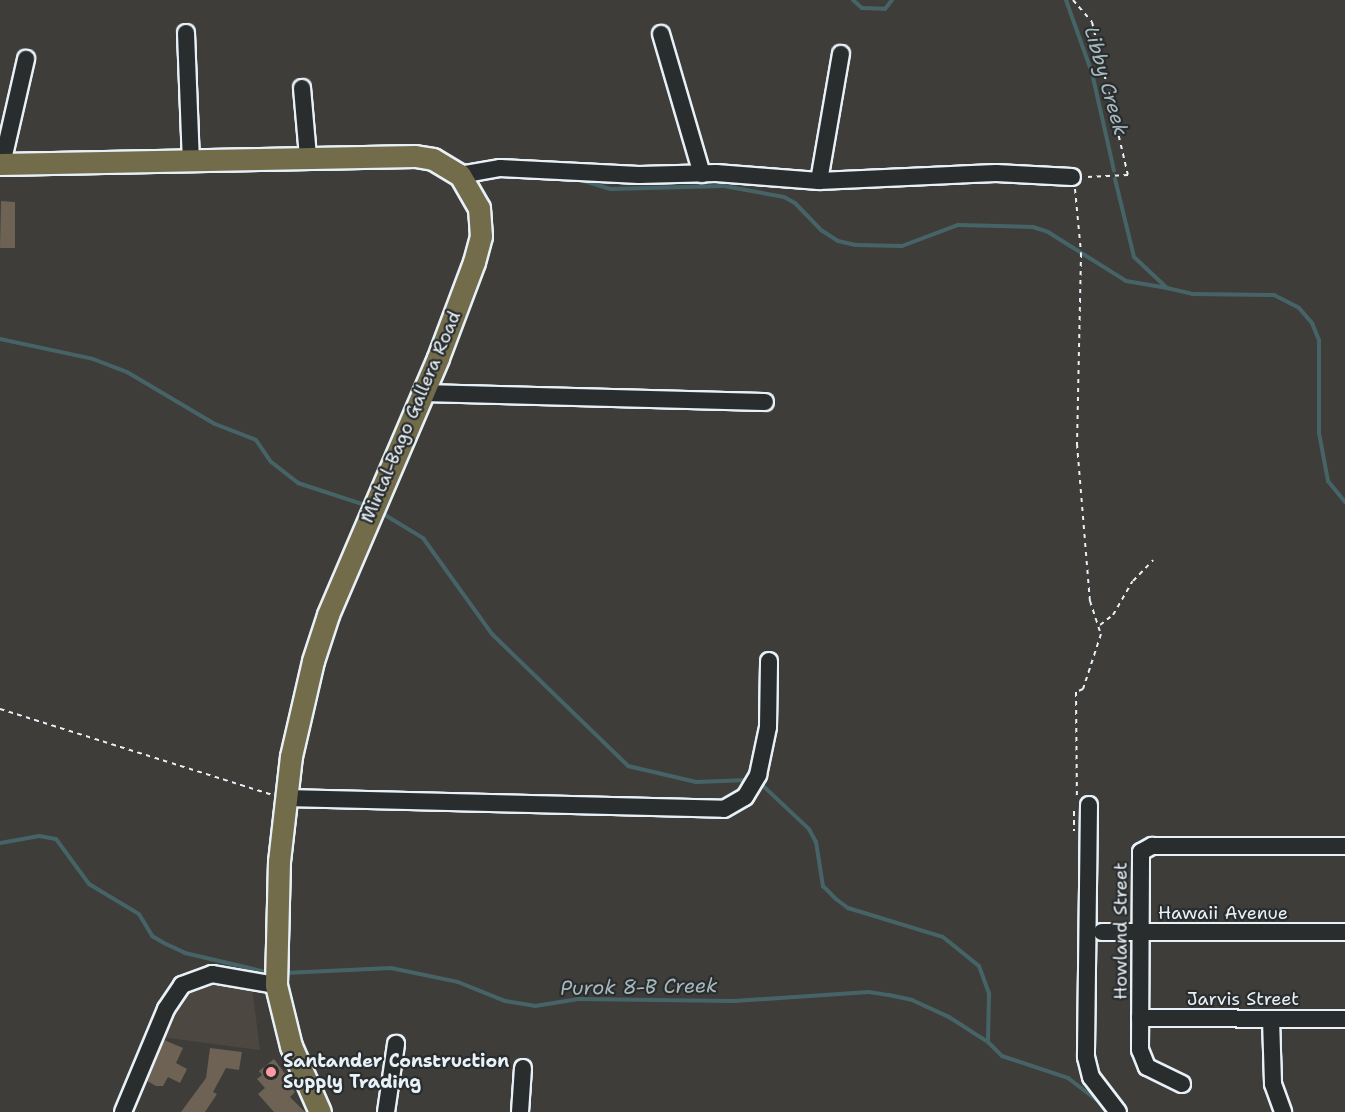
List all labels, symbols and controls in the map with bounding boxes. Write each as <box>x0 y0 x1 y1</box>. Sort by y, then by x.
water label: Libby Creek <box>1079 24 1133 138</box>
street label: Mintal-Bago Gallera Road <box>357 308 465 526</box>
street label: Howland Street <box>1110 862 1132 1000</box>
street label: Hawaii Avenue <box>1158 902 1288 924</box>
water label: Purok 8-B Creek <box>560 974 718 1000</box>
street label: Jarvis Street <box>1187 988 1299 1010</box>
place label: Santander Construction Supply Trading <box>283 1051 509 1094</box>
marker: Santander Construction Supply Trading <box>264 1065 278 1079</box>

